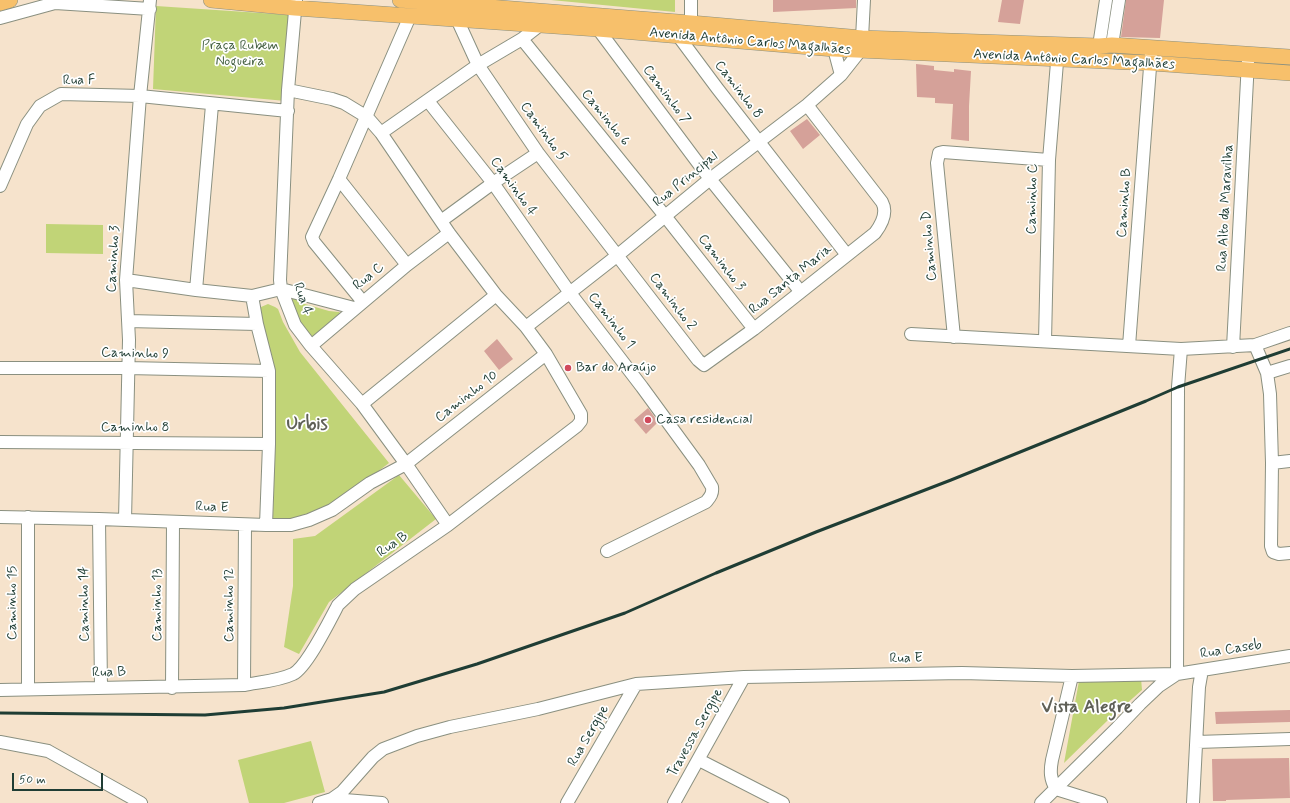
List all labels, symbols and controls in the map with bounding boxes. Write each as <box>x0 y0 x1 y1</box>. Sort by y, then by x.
street label: Avenida Antônio Carlos Magalhães <box>649 25 851 59</box>
park label: Praça Rubem Nogueira <box>201 38 279 70</box>
street label: Avenida Antônio Carlos Magalhães <box>973 46 1175 74</box>
street label: Caminho 8 <box>710 58 766 122</box>
street label: Caminho 7 <box>638 62 694 128</box>
street label: Rua F <box>63 72 95 90</box>
street label: Caminho 6 <box>577 86 633 150</box>
street label: Caminho 5 <box>516 99 570 165</box>
street label: Rua Alto da Maravilha <box>1214 144 1238 272</box>
street label: Rua Principal <box>650 149 722 211</box>
street label: Caminho 4 <box>486 154 540 220</box>
street label: Caminho C <box>1024 163 1042 235</box>
street label: Caminho B <box>1114 168 1136 238</box>
street label: Caminho D <box>919 210 941 282</box>
street label: Caminho 3 <box>104 225 124 293</box>
street label: Caminho 3 <box>694 231 748 295</box>
street label: Rua Santa Maria <box>746 241 836 319</box>
street label: Rua C <box>350 259 388 295</box>
street label: Caminho 2 <box>645 270 699 334</box>
street label: Rua 4 <box>289 281 315 317</box>
street label: Caminho 1 <box>584 289 638 353</box>
street label: Caminho 9 <box>101 345 169 363</box>
place label: Bar do Araújo <box>576 360 656 376</box>
marker: Bar do Araújo <box>563 363 573 373</box>
street label: Caminho 10 <box>432 367 502 427</box>
place label: Casa residencial <box>656 412 752 428</box>
district label: Urbis <box>286 414 328 436</box>
marker: Casa residencial <box>643 415 653 425</box>
street label: Caminho 8 <box>101 420 169 436</box>
street label: Rua E <box>195 499 229 517</box>
street label: Rua B <box>374 529 412 561</box>
street label: Caminho 15 <box>5 566 21 640</box>
street label: Caminho 14 <box>76 566 94 642</box>
street label: Caminho 12 <box>222 568 238 642</box>
street label: Caminho 13 <box>150 569 166 641</box>
street label: Rua Caseb <box>1199 637 1263 663</box>
street label: Rua E <box>889 650 923 668</box>
street label: Rua B <box>92 664 126 682</box>
street label: Travessa Sergipe <box>665 686 727 780</box>
district label: Vista Alegre <box>1042 697 1132 719</box>
street label: Rua Sergipe <box>565 702 613 770</box>
scale bar <box>14 765 105 791</box>
text: 50 m <box>19 772 46 788</box>

